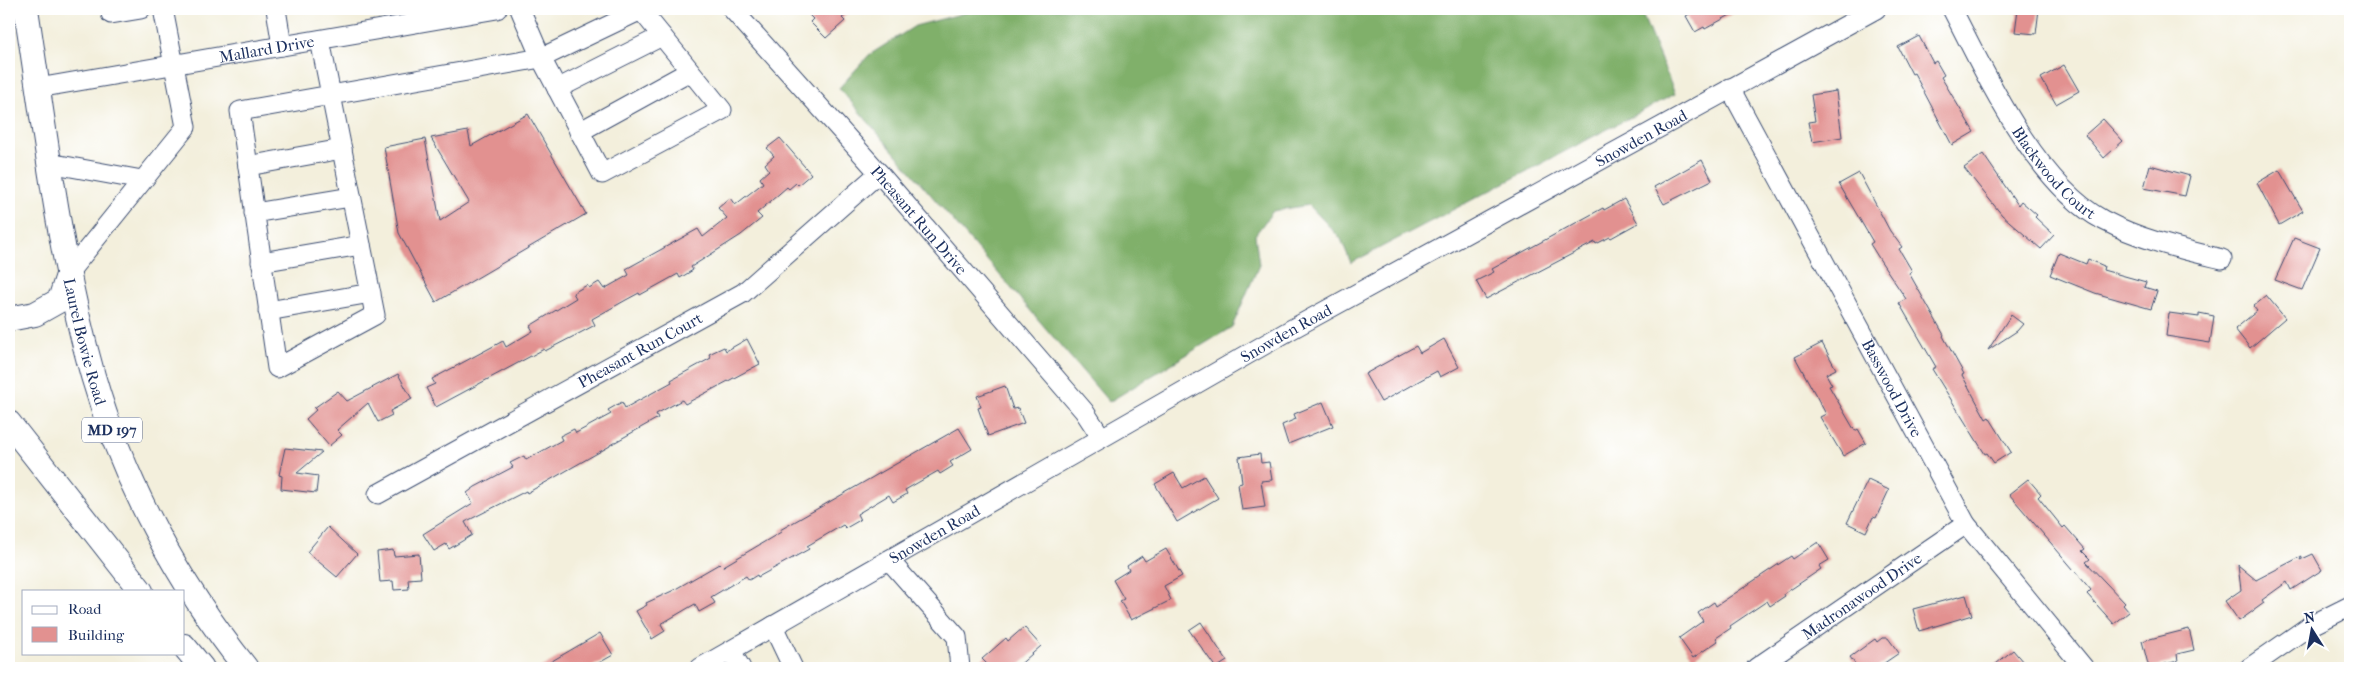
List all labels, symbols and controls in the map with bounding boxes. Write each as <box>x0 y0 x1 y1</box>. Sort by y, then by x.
street label: Mallard Drive <box>218 31 316 66</box>
street label: Snowden Road <box>1592 105 1690 171</box>
street label: Blackwood Court <box>2008 123 2100 223</box>
street label: Pheasant Run Drive <box>867 161 972 278</box>
street label: Laurel Bowie Road <box>60 276 111 408</box>
street label: Snowden Road <box>1237 300 1335 366</box>
street label: Pheasant Run Court <box>574 308 706 392</box>
street label: Basswood Drive <box>1858 336 1927 440</box>
road number: MD 197 <box>82 418 142 442</box>
street label: Snowden Road <box>885 500 983 567</box>
street label: Madronawood Drive <box>1798 548 1925 643</box>
legend <box>22 590 185 654</box>
text: Road <box>68 600 102 618</box>
north arrow <box>2286 604 2336 654</box>
text: N <box>2303 608 2317 627</box>
text: Building <box>68 626 125 644</box>

